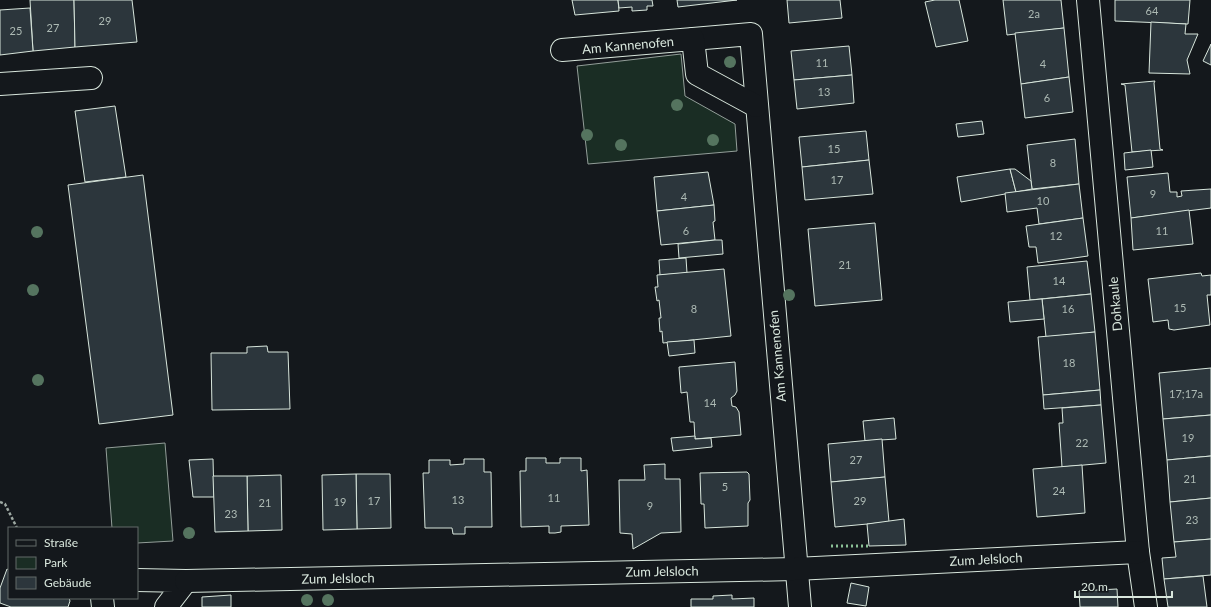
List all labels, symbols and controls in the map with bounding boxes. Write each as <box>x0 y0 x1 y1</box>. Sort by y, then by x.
house number: 64 <box>1146 4 1159 17</box>
house number: 2a <box>1028 7 1040 20</box>
house number: 29 <box>99 14 111 27</box>
house number: 27 <box>47 21 59 34</box>
house number: 25 <box>10 24 22 37</box>
street label: Am Kannenofen <box>581 33 675 57</box>
house number: 11 <box>816 56 828 69</box>
house number: 4 <box>1040 57 1047 70</box>
house number: 13 <box>818 85 830 98</box>
house number: 6 <box>1044 91 1050 104</box>
house number: 15 <box>828 142 840 155</box>
house number: 8 <box>1050 156 1056 169</box>
house number: 17 <box>831 173 843 186</box>
house number: 9 <box>1150 187 1156 200</box>
house number: 4 <box>681 190 688 203</box>
house number: 10 <box>1037 194 1050 207</box>
house number: 6 <box>683 224 689 237</box>
house number: 11 <box>1156 224 1168 237</box>
house number: 12 <box>1050 229 1062 242</box>
house number: 21 <box>839 258 851 271</box>
house number: 14 <box>1053 274 1066 287</box>
street label: Dohkaule <box>1105 276 1125 332</box>
house number: 15 <box>1174 301 1186 314</box>
house number: 8 <box>691 302 697 315</box>
house number: 16 <box>1062 302 1074 315</box>
street label: Am Kannenofen <box>765 309 789 403</box>
house number: 18 <box>1063 356 1075 369</box>
house number: 17;17a <box>1169 387 1203 400</box>
house number: 14 <box>704 396 717 409</box>
house number: 19 <box>1182 431 1194 444</box>
house number: 22 <box>1076 436 1088 449</box>
house number: 27 <box>850 453 862 466</box>
house number: 21 <box>1184 472 1196 485</box>
house number: 5 <box>722 480 728 493</box>
house number: 24 <box>1053 484 1066 497</box>
house number: 11 <box>548 491 560 504</box>
house number: 13 <box>452 493 464 506</box>
house number: 17 <box>368 494 380 507</box>
house number: 29 <box>854 494 866 507</box>
house number: 19 <box>334 495 346 508</box>
house number: 21 <box>259 496 271 509</box>
house number: 9 <box>647 499 653 512</box>
house number: 23 <box>225 507 237 520</box>
house number: 23 <box>1186 513 1198 526</box>
legend <box>8 527 138 599</box>
text: Straße <box>44 535 78 550</box>
street label: Zum Jelsloch <box>949 549 1023 569</box>
text: Park <box>44 555 68 570</box>
street label: Zum Jelsloch <box>625 562 699 580</box>
street label: Zum Jelsloch <box>301 569 375 587</box>
scale bar <box>1075 573 1172 599</box>
text: Gebäude <box>44 575 91 590</box>
text: 20 m <box>1081 579 1108 594</box>

